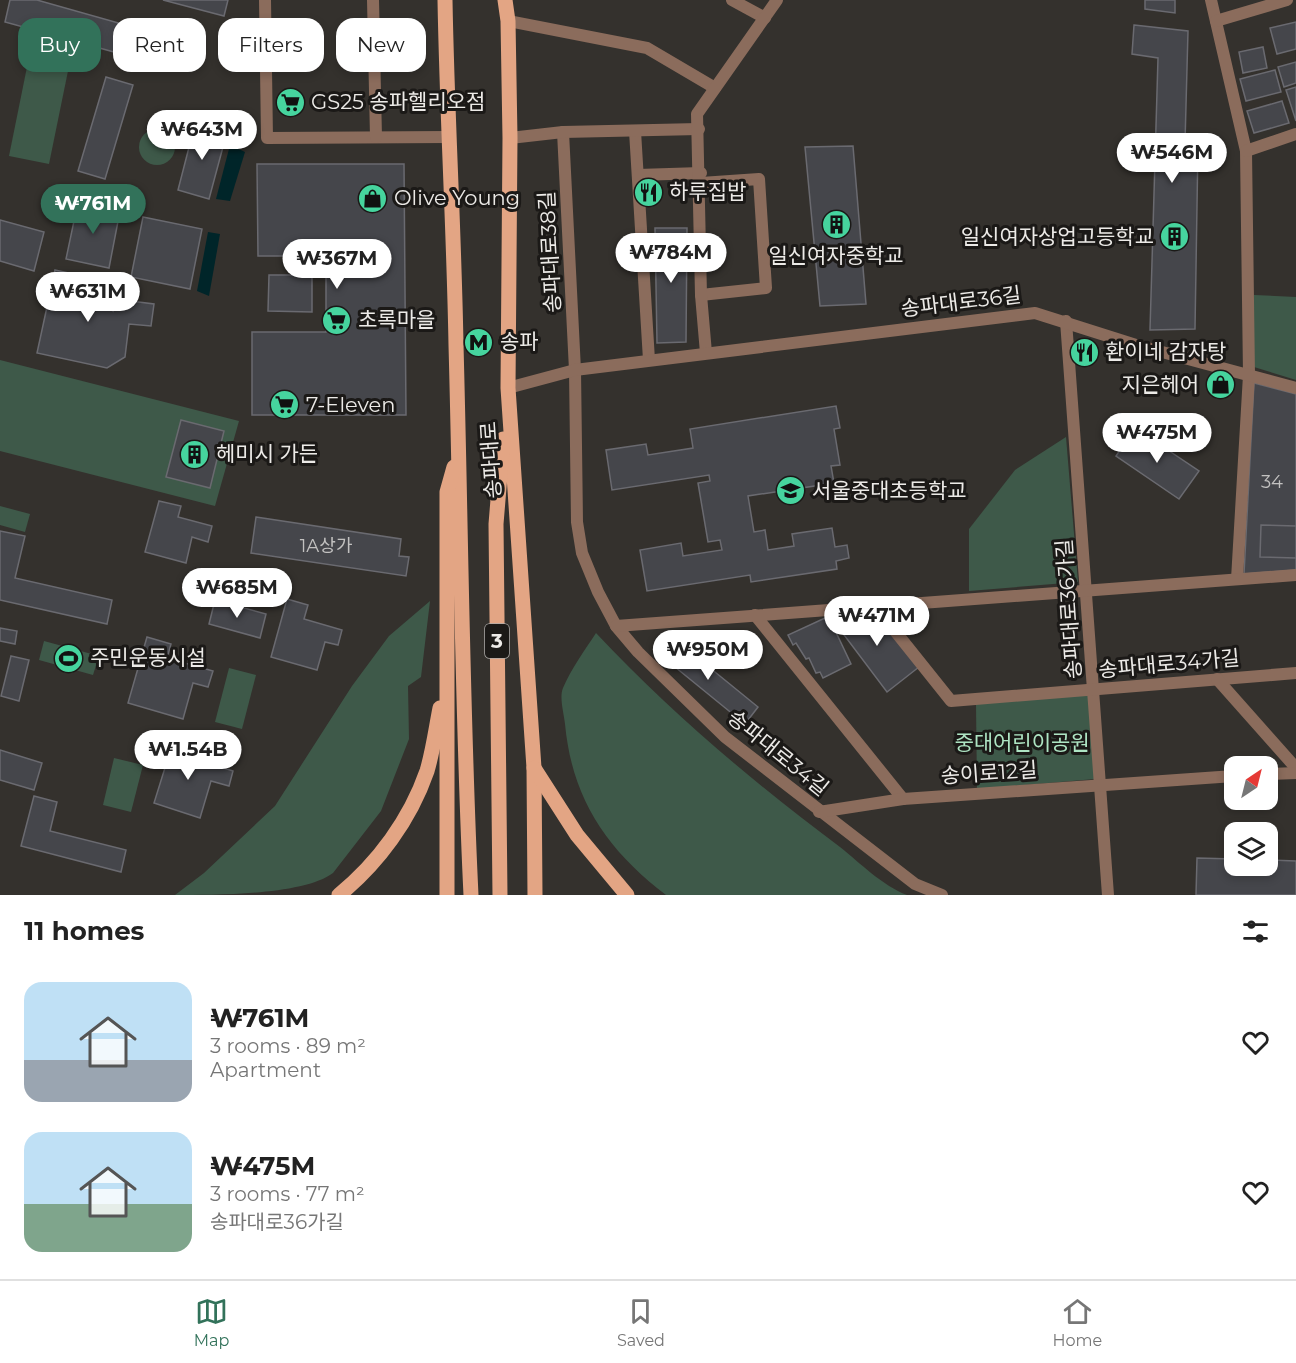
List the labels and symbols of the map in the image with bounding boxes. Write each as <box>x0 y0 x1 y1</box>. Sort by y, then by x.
supermarket icon: GS25 송파헬리오점 <box>274 86 306 118</box>
place label: GS25 송파헬리오점 <box>311 89 485 114</box>
pin: ₩643M <box>160 110 244 161</box>
pin: ₩546M <box>1130 133 1214 184</box>
restaurant icon: 하루집밥 <box>632 176 664 208</box>
place label: 하루집밥 <box>669 179 746 204</box>
shop icon: Olive Young <box>357 182 389 214</box>
pin: ₩761M <box>51 184 135 235</box>
place label: Olive Young <box>394 185 520 210</box>
street label: 송파대로38길 <box>534 191 565 314</box>
building icon: 일신여자중학교 <box>820 209 852 241</box>
building icon: 일신여자상업고등학교 <box>1159 221 1191 253</box>
place label: 일신여자상업고등학교 <box>961 224 1154 249</box>
pin: ₩784M <box>629 233 713 284</box>
pin: ₩367M <box>295 239 379 290</box>
place label: 일신여자중학교 <box>768 243 904 268</box>
pin: ₩631M <box>46 272 130 323</box>
street label: 송파대로36길 <box>899 282 1023 321</box>
supermarket icon: 초록마을 <box>321 304 353 336</box>
place label: 초록마을 <box>358 307 435 332</box>
metro station icon: 송파 <box>463 326 495 358</box>
place label: 송파 <box>500 329 539 354</box>
restaurant icon: 환이네 감자탕 <box>1068 336 1100 368</box>
place label: 환이네 감자탕 <box>1105 339 1226 364</box>
shop icon: 지은헤어 <box>1204 369 1236 401</box>
place label: 지은헤어 <box>1122 372 1199 397</box>
supermarket icon: 7-Eleven <box>269 389 301 421</box>
place label: 7-Eleven <box>306 392 395 417</box>
pin: ₩475M <box>1115 413 1199 464</box>
street label: 송파대로 <box>475 421 506 499</box>
building icon: 헤미시 가든 <box>179 438 211 470</box>
place label: 헤미시 가든 <box>216 441 318 466</box>
house number: 34 <box>1261 471 1283 493</box>
school or university icon: 서울중대초등학교 <box>775 475 807 507</box>
place label: 서울중대초등학교 <box>812 478 967 503</box>
house number: 1A상가 <box>300 535 353 557</box>
street label: 송파대로36가길 <box>1051 538 1086 680</box>
pin: ₩685M <box>195 568 279 619</box>
pin: ₩471M <box>835 596 919 647</box>
road number: 3 <box>485 624 509 658</box>
pin: ₩950M <box>666 630 750 681</box>
sports icon: 주민운동시설 <box>53 642 85 674</box>
place label: 주민운동시설 <box>90 645 206 670</box>
street label: 송파대로34가길 <box>1097 645 1241 682</box>
street label: 송파대로34길 <box>723 704 834 801</box>
pin: ₩1.54B <box>139 730 237 781</box>
park label: 중대어린이공원 <box>954 730 1090 755</box>
north arrow <box>1224 756 1278 810</box>
street label: 송이로12길 <box>940 757 1038 788</box>

